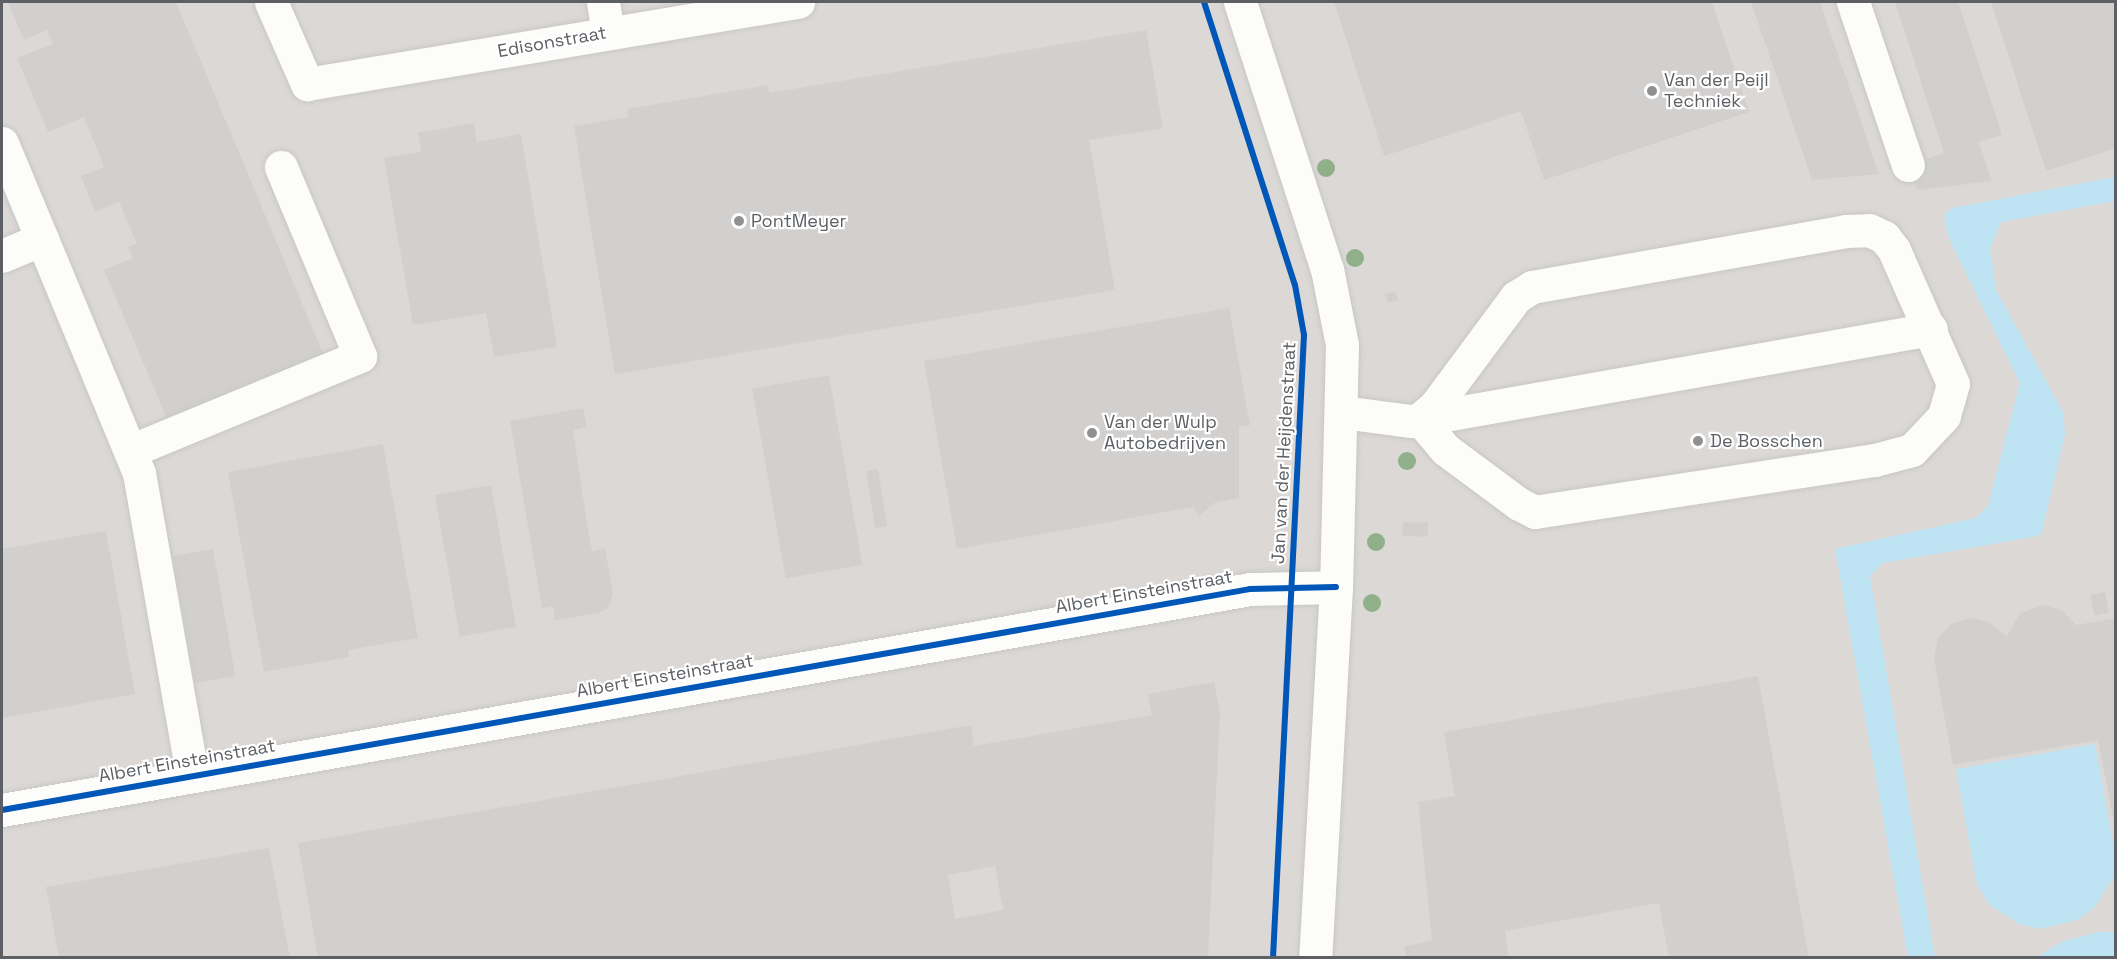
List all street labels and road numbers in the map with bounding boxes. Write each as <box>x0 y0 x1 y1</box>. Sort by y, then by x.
street label: Edisonstraat <box>496 22 608 62</box>
street label: Jan van der Heijdenstraat <box>1267 341 1301 565</box>
street label: Albert Einsteinstraat <box>1054 566 1234 618</box>
street label: Albert Einsteinstraat <box>575 650 755 702</box>
street label: Albert Einsteinstraat <box>97 735 277 787</box>

